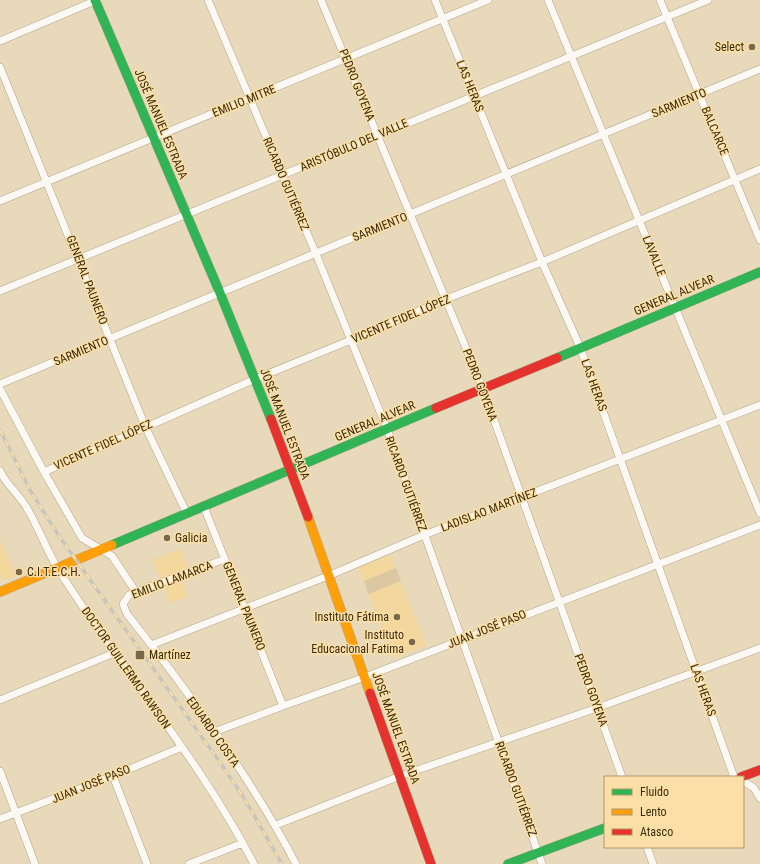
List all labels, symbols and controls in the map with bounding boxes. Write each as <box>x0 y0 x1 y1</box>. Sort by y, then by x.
place label: Select <box>715 40 744 54</box>
marker: Select <box>747 42 757 52</box>
street label: PEDRO GOYENA <box>336 47 378 123</box>
street label: LAS HERAS <box>453 58 487 114</box>
street label: JOSÉ MANUEL ESTRADA <box>132 67 191 181</box>
street label: EMILIO MITRE <box>210 82 278 120</box>
street label: SARMIENTO <box>650 85 708 121</box>
street label: BALCARCE <box>698 104 732 158</box>
street label: ARISTÓBULO DEL VALLE <box>297 115 410 174</box>
street label: RICARDO GUTIÉRREZ <box>260 135 313 233</box>
street label: SARMIENTO <box>350 210 410 244</box>
street label: GENERAL PAUNERO <box>64 233 110 327</box>
street label: LAVALLE <box>639 234 669 278</box>
street label: GENERAL ALVEAR <box>632 272 717 318</box>
street label: VICENTE FIDEL LÓPEZ <box>349 291 453 346</box>
street label: SARMIENTO <box>52 333 110 369</box>
street label: PEDRO GOYENA <box>460 347 500 423</box>
street label: LAS HERAS <box>578 357 610 413</box>
street label: JOSÉ MANUEL ESTRADA <box>257 366 314 482</box>
street label: GENERAL ALVEAR <box>333 398 418 444</box>
street label: VICENTE FIDEL LÓPEZ <box>51 416 154 473</box>
street label: RICARDO GUTIÉRREZ <box>382 434 431 534</box>
street label: LADISLAO MARTÍNEZ <box>438 484 539 535</box>
place label: Galicia <box>175 531 208 545</box>
marker: Galicia <box>162 533 172 543</box>
street label: EMILIO LAMARCA <box>130 558 215 602</box>
street label: GENERAL PAUNERO <box>220 560 268 652</box>
place label: C.I.T.E.C.H. <box>27 565 81 579</box>
marker: C.I.T.E.C.H. <box>14 567 24 577</box>
street label: DOCTOR GUILLERMO RAWSON <box>79 604 173 732</box>
street label: JUAN JOSÉ PASO <box>445 606 528 651</box>
place label: Instituto Fátima <box>314 610 389 624</box>
marker: Instituto Fátima <box>392 612 402 622</box>
place label: Instituto Educacional Fatima <box>311 628 404 656</box>
marker: Instituto Educacional Fatima <box>407 637 417 647</box>
place label: Martínez <box>149 648 191 662</box>
marker: Martínez <box>134 649 146 661</box>
street label: PEDRO GOYENA <box>571 652 611 728</box>
street label: LAS HERAS <box>687 662 719 718</box>
street label: JOSÉ MANUEL ESTRADA <box>369 670 424 786</box>
street label: EDUARDO COSTA <box>184 694 242 770</box>
street label: RICARDO GUTIÉRREZ <box>492 739 541 839</box>
street label: JUAN JOSÉ PASO <box>49 761 132 806</box>
legend <box>604 776 744 848</box>
text: Fluido <box>640 785 669 799</box>
text: Lento <box>640 805 667 819</box>
text: Atasco <box>640 825 673 839</box>

